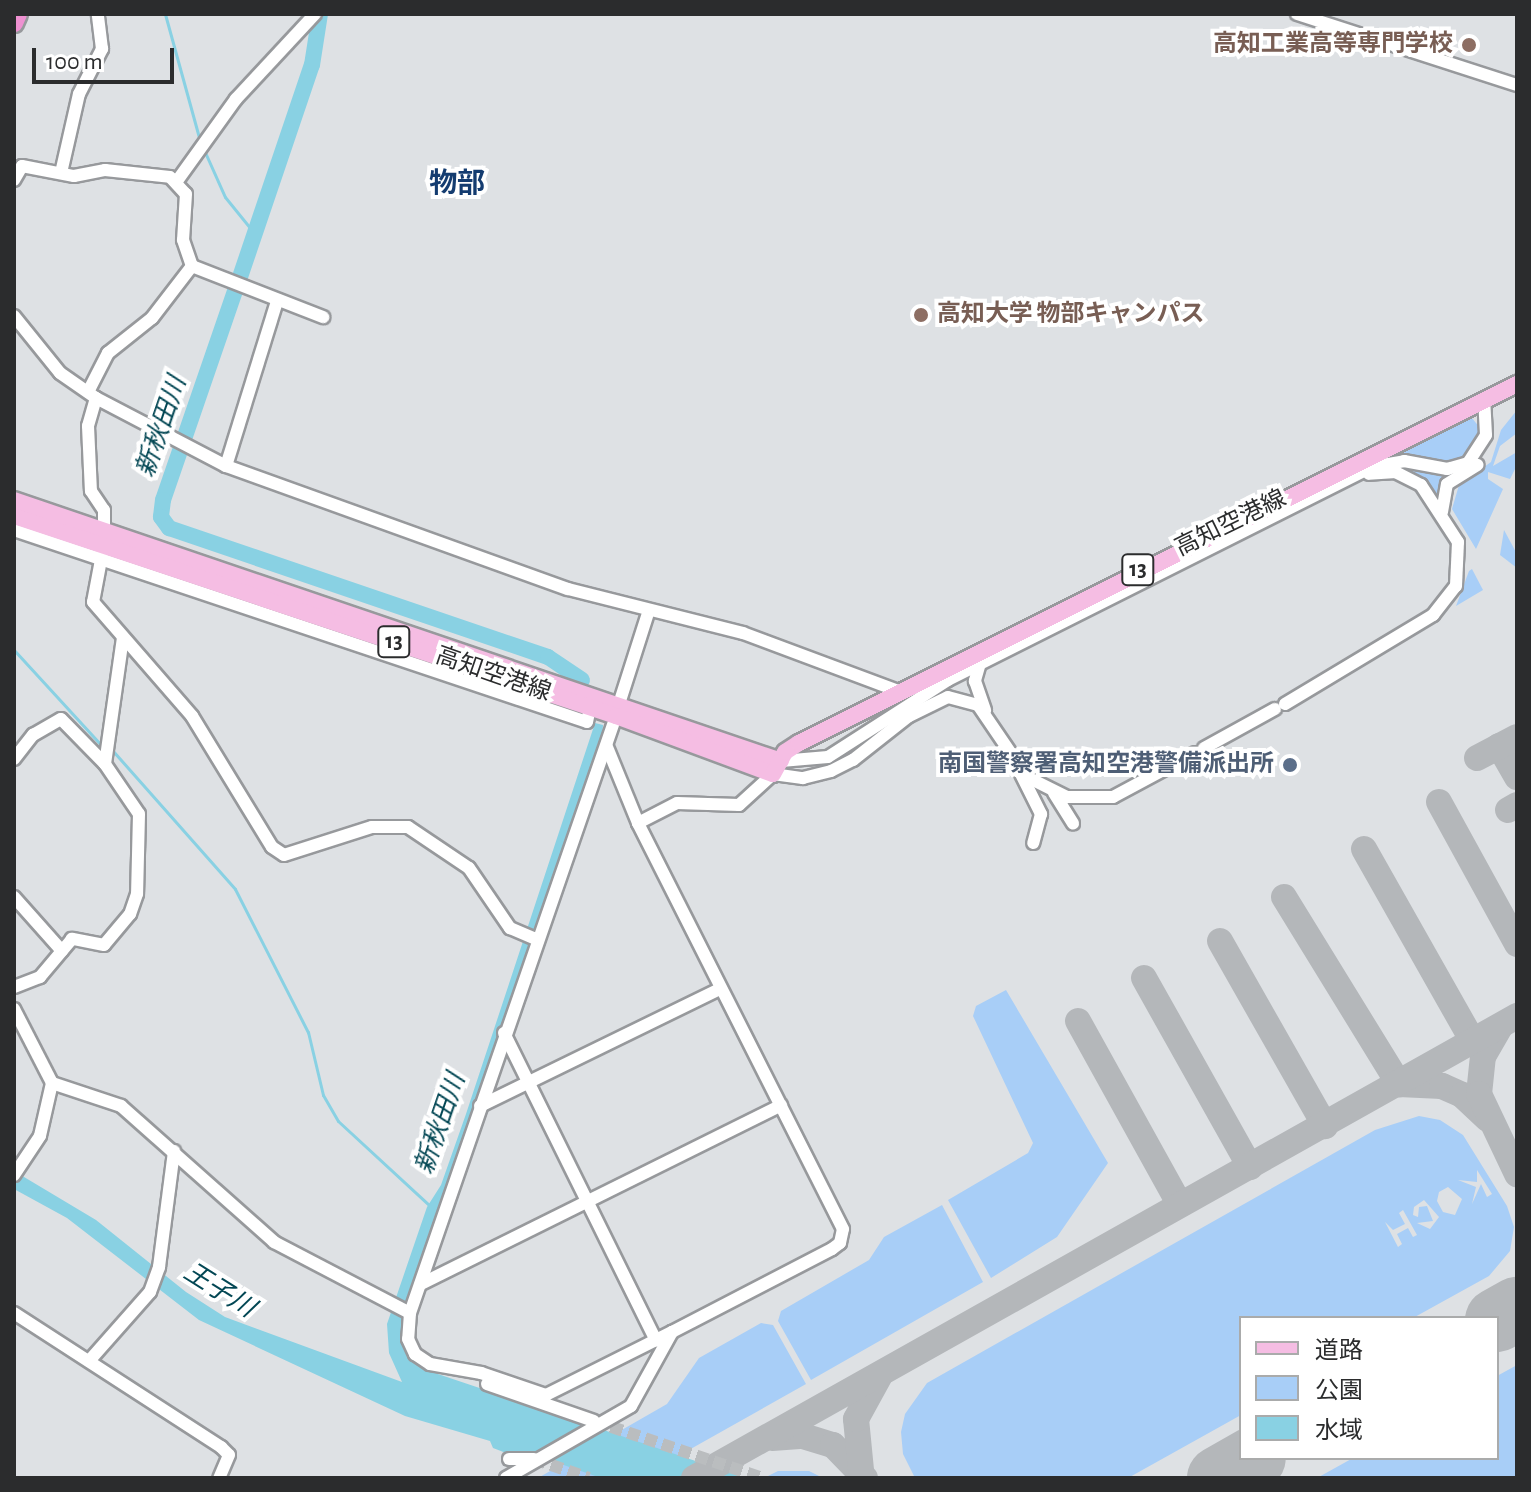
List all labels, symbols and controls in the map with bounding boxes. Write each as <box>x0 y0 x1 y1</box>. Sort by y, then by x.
place label: 高知工業高等専門学校 <box>1213 31 1453 59</box>
scale bar <box>36 32 178 82</box>
marker: 高知工業高等専門学校 <box>1460 36 1478 54</box>
text: 100 m <box>46 50 103 74</box>
district label: 物部 <box>429 167 485 201</box>
place label: 高知大学 物部キャンパス <box>937 301 1205 329</box>
marker: 高知大学 物部キャンパス <box>912 306 930 324</box>
water label: 新秋田川 <box>130 373 194 481</box>
street label: 高知空港線 <box>1171 485 1291 563</box>
road number: 13 <box>1120 552 1156 588</box>
road number: 13 <box>376 624 412 660</box>
street label: 高知空港線 <box>432 642 554 708</box>
place label: 南国警察署高知空港警備派出所 <box>938 751 1274 779</box>
marker: 南国警察署高知空港警備派出所 <box>1281 756 1299 774</box>
water label: 新秋田川 <box>409 1070 473 1178</box>
water label: 王子川 <box>178 1257 260 1325</box>
legend <box>1239 1316 1499 1460</box>
text: 道路 <box>1315 1339 1363 1363</box>
text: 公園 <box>1315 1379 1363 1403</box>
text: 水域 <box>1315 1419 1363 1443</box>

